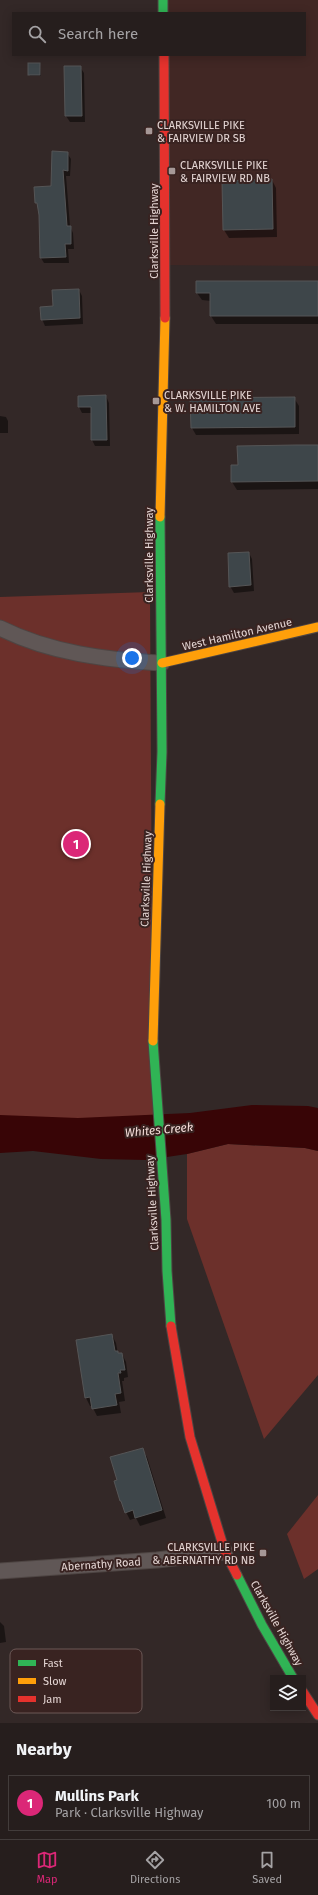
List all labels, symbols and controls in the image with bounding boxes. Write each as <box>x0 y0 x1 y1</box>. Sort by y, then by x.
search box <box>12 12 306 56</box>
icon: search <box>26 23 48 45</box>
text: Search here <box>58 25 138 43</box>
place label: CLARKSVILLE PIKE & FAIRVIEW DR SB <box>157 119 246 145</box>
marker: CLARKSVILLE PIKE & FAIRVIEW DR SB <box>144 126 154 136</box>
place label: CLARKSVILLE PIKE & FAIRVIEW RD NB <box>180 159 270 185</box>
marker: CLARKSVILLE PIKE & FAIRVIEW RD NB <box>167 166 177 176</box>
street label: Clarksville Highway <box>148 183 161 279</box>
place label: CLARKSVILLE PIKE & W. HAMILTON AVE <box>164 389 261 415</box>
marker: CLARKSVILLE PIKE & W. HAMILTON AVE <box>151 396 161 406</box>
street label: Clarksville Highway <box>143 507 156 603</box>
street label: West Hamilton Avenue <box>181 616 293 653</box>
your location <box>122 648 142 668</box>
pin: 1 <box>63 829 89 859</box>
street label: Clarksville Highway <box>138 830 155 927</box>
water label: Whites Creek <box>124 1120 194 1140</box>
street label: Clarksville Highway <box>143 1154 161 1251</box>
place label: CLARKSVILLE PIKE & ABERNATHY RD NB <box>152 1541 255 1567</box>
marker: CLARKSVILLE PIKE & ABERNATHY RD NB <box>258 1548 268 1558</box>
street label: Abernathy Road <box>61 1555 141 1574</box>
street label: Clarksville Highway <box>248 1578 306 1669</box>
legend <box>10 1649 142 1713</box>
text: Fast <box>43 1657 63 1670</box>
text: Slow <box>43 1675 67 1688</box>
map controls <box>270 1675 306 1711</box>
button: layers <box>270 1675 306 1711</box>
text: Jam <box>43 1693 62 1706</box>
text: Nearby <box>16 1739 71 1760</box>
text: Mullins Park <box>55 1787 139 1805</box>
text: 1 <box>27 1796 33 1811</box>
text: 100 m <box>266 1796 301 1811</box>
text: Park · Clarksville Highway <box>55 1805 204 1820</box>
tab: Map <box>36 1849 58 1886</box>
tab: Directions <box>130 1849 180 1886</box>
tab: Saved <box>252 1849 282 1886</box>

